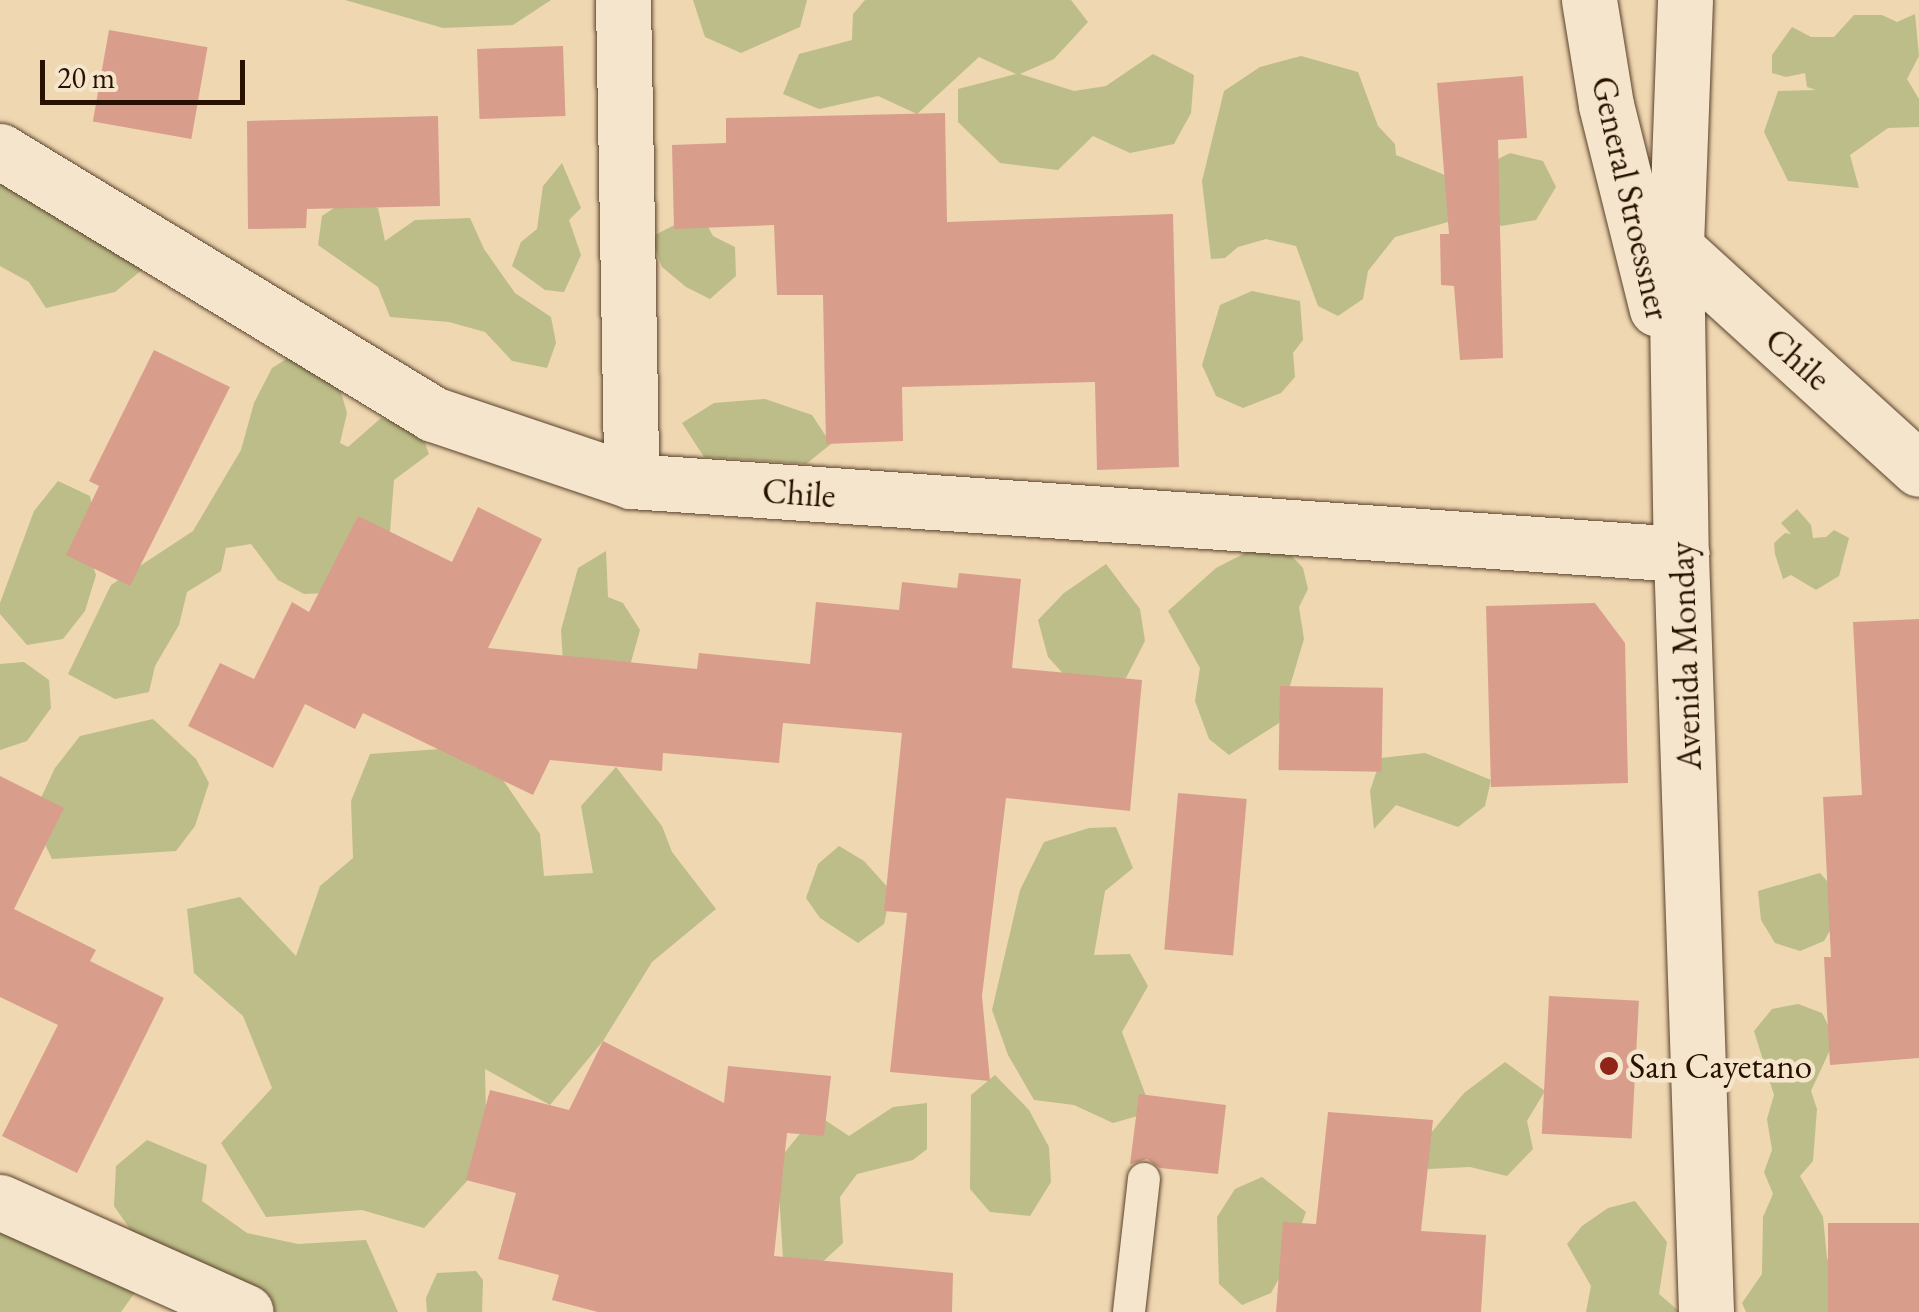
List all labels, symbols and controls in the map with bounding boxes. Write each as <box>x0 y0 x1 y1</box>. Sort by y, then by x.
scale bar <box>45 40 250 102</box>
text: 20 m <box>57 58 115 97</box>
street label: General Stroessner <box>1583 72 1679 324</box>
street label: Chile <box>1757 319 1839 399</box>
street label: Chile <box>761 469 837 517</box>
street label: Avenida Monday <box>1660 541 1710 771</box>
place label: San Cayetano <box>1629 1045 1812 1087</box>
marker: San Cayetano <box>1598 1055 1620 1077</box>

